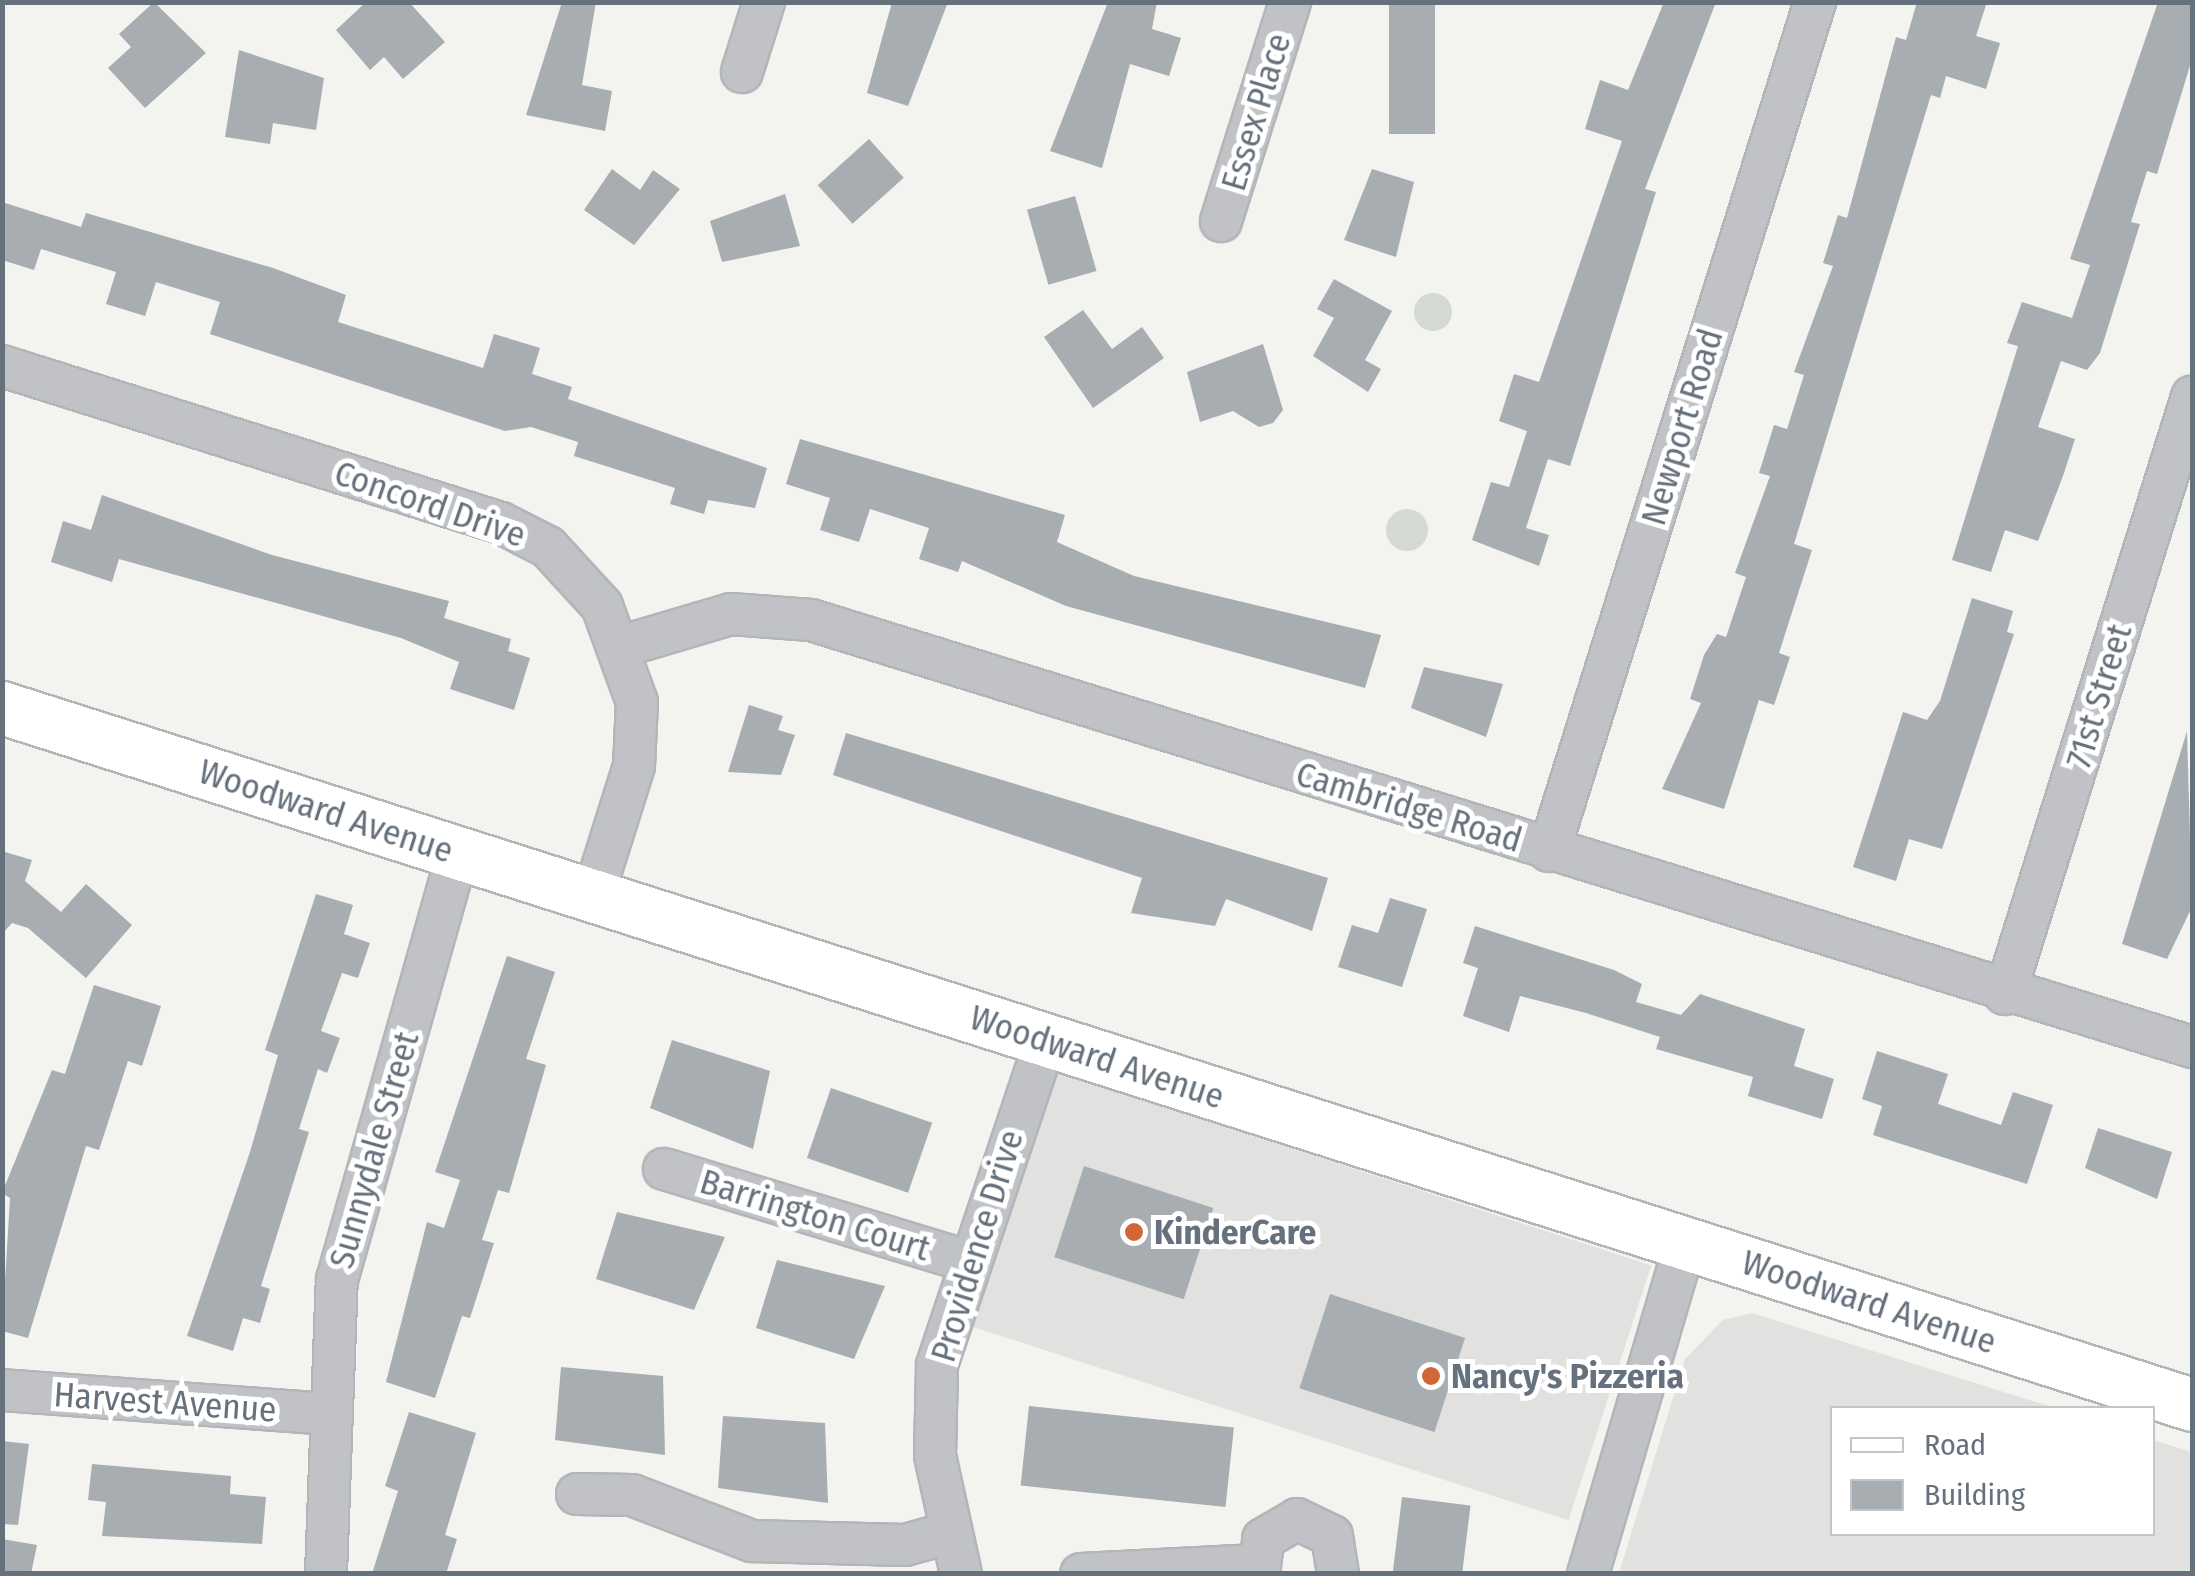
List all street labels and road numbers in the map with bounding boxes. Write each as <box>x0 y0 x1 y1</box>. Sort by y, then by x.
street label: Essex Place <box>1212 28 1300 196</box>
street label: Newport Road <box>1632 324 1732 530</box>
street label: Concord Drive <box>329 452 531 556</box>
street label: 71st Street <box>2057 619 2141 773</box>
street label: Woodward Avenue <box>194 750 458 872</box>
street label: Cambridge Road <box>1291 753 1527 861</box>
street label: Woodward Avenue <box>965 996 1229 1118</box>
street label: Sunnydale Street <box>320 1027 428 1273</box>
street label: Providence Drive <box>922 1125 1032 1367</box>
street label: Barrington Court <box>695 1160 935 1270</box>
street label: Woodward Avenue <box>1737 1241 2001 1363</box>
street label: Harvest Avenue <box>52 1373 278 1431</box>

